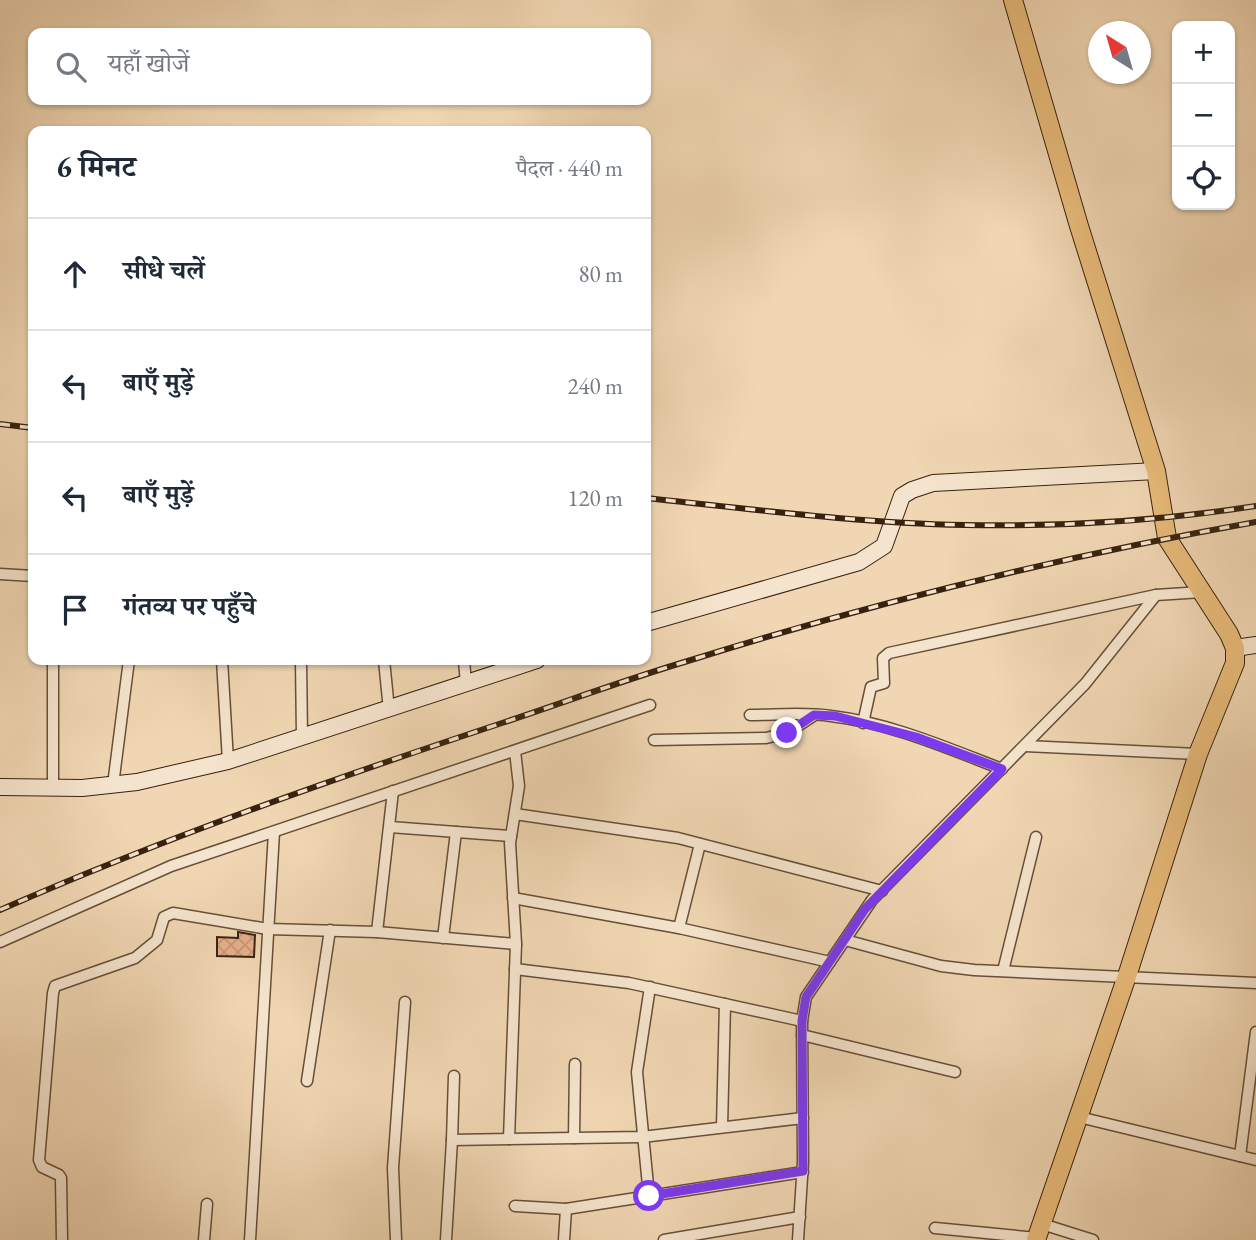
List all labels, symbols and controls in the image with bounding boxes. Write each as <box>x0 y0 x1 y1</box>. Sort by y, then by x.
north arrow <box>1088 21 1151 84</box>
map controls <box>1172 21 1235 210</box>
button: + <box>1172 21 1235 84</box>
search box <box>28 28 651 105</box>
text: यहाँ खोजें <box>108 46 189 80</box>
icon: search <box>52 48 90 86</box>
button: − <box>1172 84 1235 147</box>
text: 6 मिनट <box>56 147 136 186</box>
button: locate <box>1172 147 1235 210</box>
text: पैदल · 440 m <box>516 153 623 183</box>
text: सीधे चलें <box>123 253 205 287</box>
icon: ahead <box>56 255 94 293</box>
text: 80 m <box>578 259 623 289</box>
text: बाएँ मुड़ें <box>123 365 194 399</box>
icon: left <box>56 367 94 405</box>
text: 240 m <box>567 371 623 401</box>
text: बाएँ मुड़ें <box>123 477 194 511</box>
icon: left <box>56 479 94 517</box>
text: 120 m <box>567 483 623 513</box>
text: गंतव्य पर पहुँचे <box>123 589 256 623</box>
icon: arrive <box>56 591 94 629</box>
route end <box>771 717 802 748</box>
route start <box>633 1180 664 1211</box>

